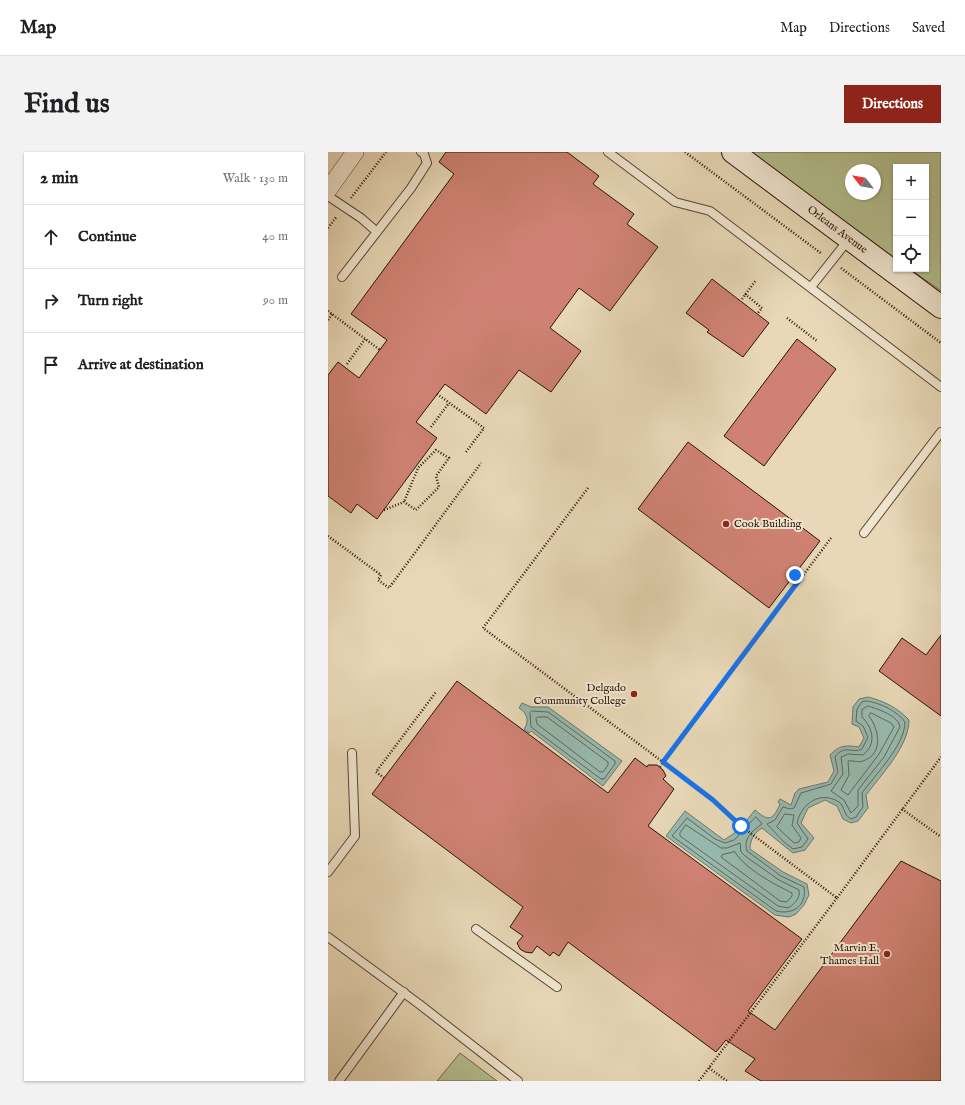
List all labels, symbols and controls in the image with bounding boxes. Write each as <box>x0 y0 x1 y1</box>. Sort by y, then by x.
text: Map <box>20 16 56 40</box>
text: Map <box>780 19 807 37</box>
text: Directions <box>829 19 890 37</box>
text: Saved <box>912 19 945 37</box>
button: Directions <box>844 85 941 123</box>
text: Find us <box>24 87 110 122</box>
north arrow <box>845 164 881 200</box>
map controls <box>893 164 929 272</box>
button: + <box>893 164 929 200</box>
text: 2 min <box>40 168 78 189</box>
text: Walk · 130 m <box>223 170 288 187</box>
button: − <box>893 200 929 236</box>
street label: Orleans Avenue <box>804 203 870 257</box>
icon: ahead <box>40 226 62 248</box>
text: Continue <box>78 227 136 246</box>
text: 40 m <box>262 228 288 245</box>
button: locate <box>893 236 929 272</box>
icon: right <box>40 290 62 312</box>
text: Turn right <box>78 291 143 310</box>
text: 90 m <box>263 292 288 309</box>
icon: arrive <box>40 354 62 376</box>
text: Arrive at destination <box>78 355 204 374</box>
place label: Cook Building <box>734 517 803 531</box>
marker: Cook Building <box>721 519 731 529</box>
route end <box>786 566 804 584</box>
place label: Delgado Community College <box>533 681 626 708</box>
marker: Delgado Community College <box>629 689 639 699</box>
route start <box>732 817 750 835</box>
place label: Marvin E. Thames Hall <box>820 941 879 968</box>
marker: Marvin E. Thames Hall <box>882 949 892 959</box>

